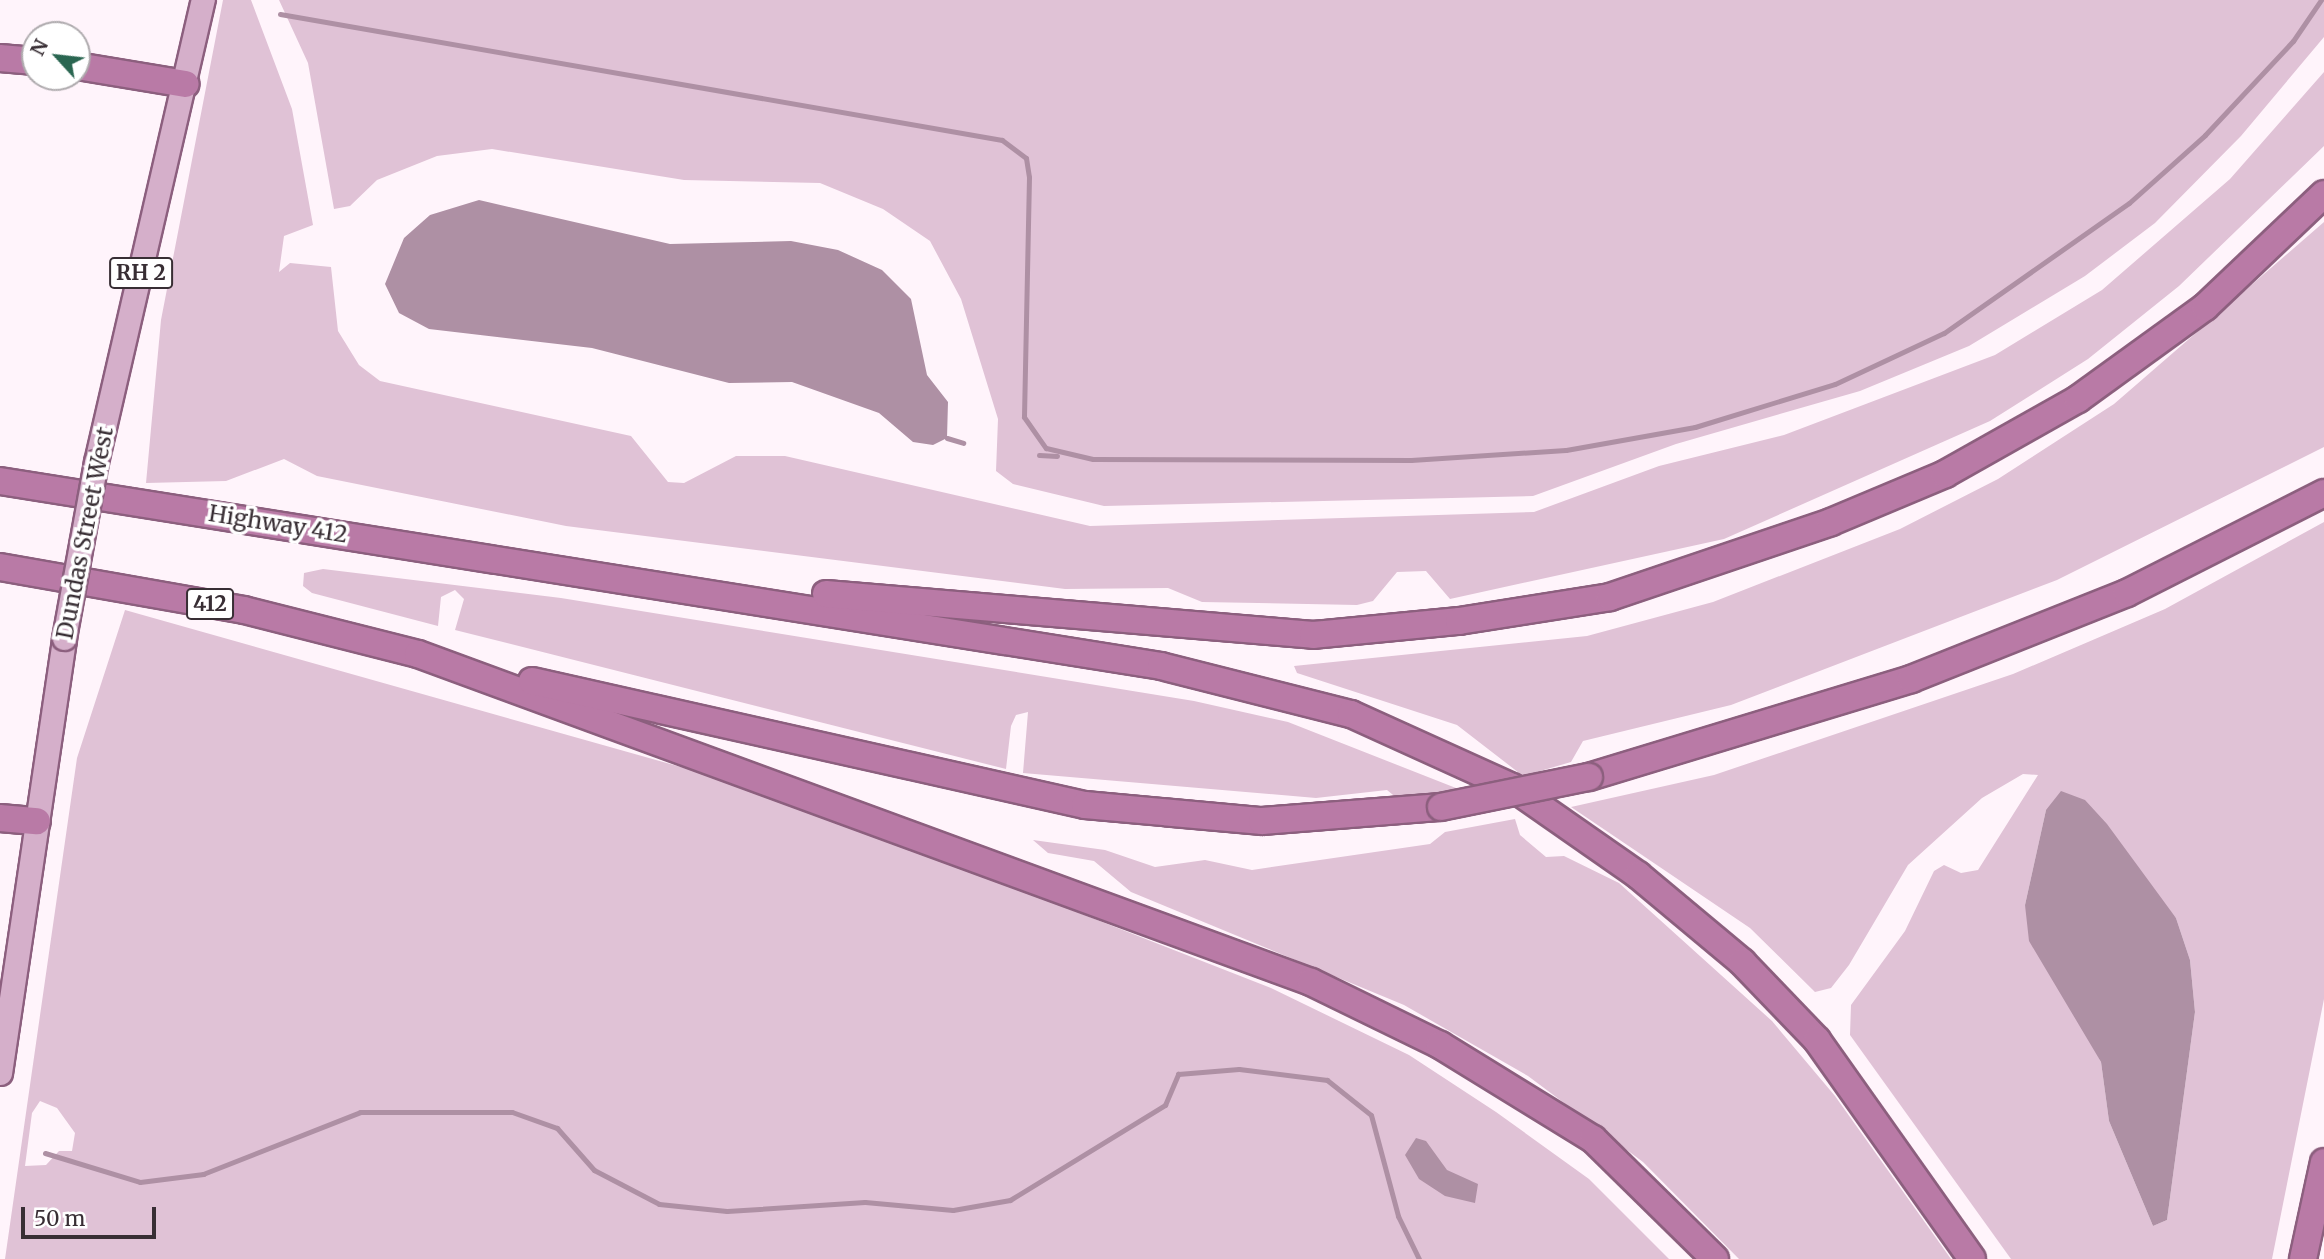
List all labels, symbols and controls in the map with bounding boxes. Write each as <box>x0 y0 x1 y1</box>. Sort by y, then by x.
north arrow <box>21 21 91 91</box>
text: N <box>25 35 53 60</box>
road number: RH 2 <box>108 256 174 290</box>
street label: Dundas Street West <box>51 424 119 642</box>
street label: Highway 412 <box>207 499 349 549</box>
road number: 412 <box>186 586 234 622</box>
scale bar <box>24 1192 159 1236</box>
text: 50 m <box>34 1205 85 1232</box>

